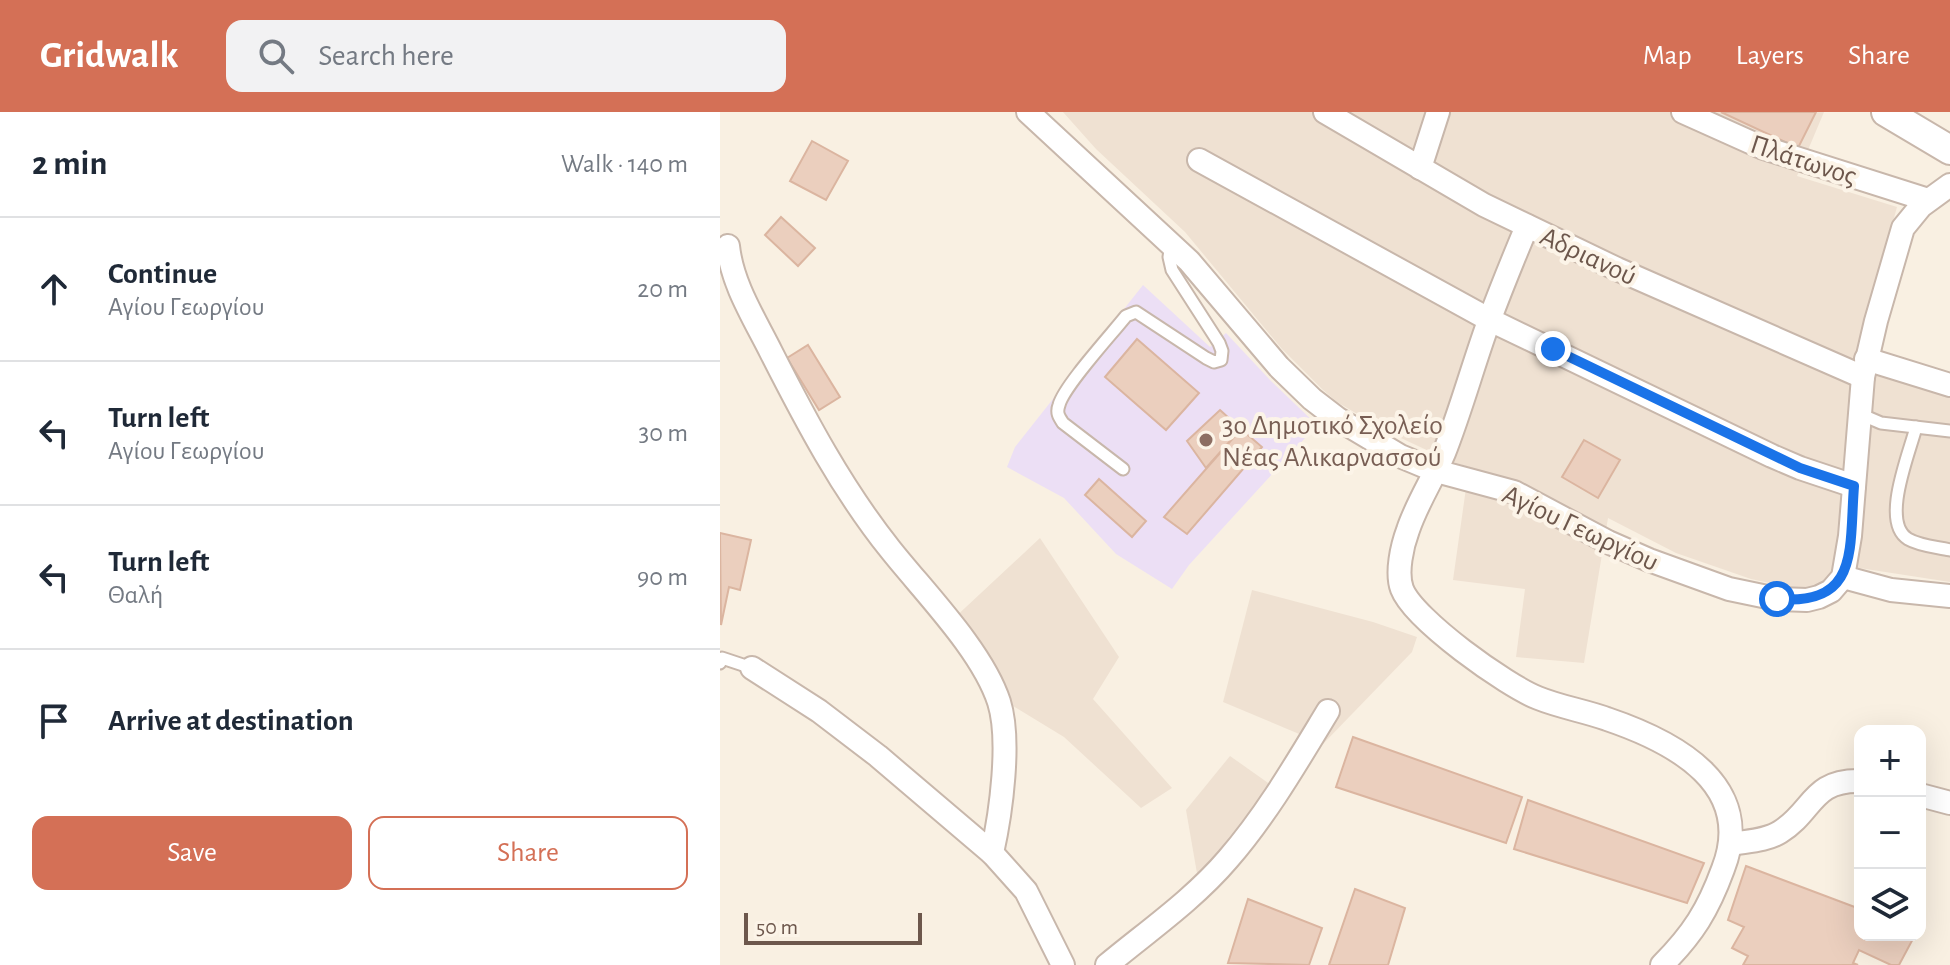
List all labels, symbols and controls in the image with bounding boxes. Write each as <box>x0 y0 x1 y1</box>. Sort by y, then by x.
search box <box>226 20 786 92</box>
icon: search <box>254 34 298 78</box>
text: Gridwalk <box>40 37 178 75</box>
text: Search here <box>318 41 454 71</box>
text: Map <box>1643 42 1692 70</box>
text: Layers <box>1736 42 1804 70</box>
text: Share <box>1848 42 1910 70</box>
street label: Πλάτωνος <box>1747 131 1860 191</box>
text: 2 min <box>32 147 107 181</box>
text: Walk · 140 m <box>561 151 688 177</box>
street label: Αδριανού <box>1536 222 1640 291</box>
text: Continue <box>108 259 217 289</box>
icon: ahead <box>32 267 76 311</box>
text: 20 m <box>637 276 688 302</box>
text: Αγίου Γεωργίου <box>108 294 264 320</box>
route end <box>1535 331 1571 367</box>
text: Turn left <box>108 403 209 433</box>
icon: left <box>32 411 76 455</box>
place label: 3ο Δημοτικό Σχολείο Νέας Αλικαρνασσού <box>1222 412 1443 472</box>
text: 30 m <box>638 420 688 446</box>
marker: 3ο Δημοτικό Σχολείο Νέας Αλικαρνασσού <box>1197 431 1215 449</box>
text: Αγίου Γεωργίου <box>108 438 264 464</box>
street label: Αγίου Γεωργίου <box>1498 481 1662 577</box>
text: Turn left <box>108 547 209 577</box>
icon: left <box>32 555 76 599</box>
text: 90 m <box>637 564 688 590</box>
route start <box>1759 581 1795 617</box>
text: Θαλή <box>108 582 163 608</box>
icon: arrive <box>32 699 76 743</box>
text: Arrive at destination <box>108 706 354 736</box>
map controls <box>1854 725 1926 941</box>
button: + <box>1854 725 1926 797</box>
button: − <box>1854 797 1926 869</box>
button: Save <box>32 816 352 890</box>
button: Share <box>368 816 688 890</box>
button: layers <box>1854 869 1926 941</box>
scale bar <box>744 909 922 945</box>
text: 50 m <box>756 916 798 938</box>

